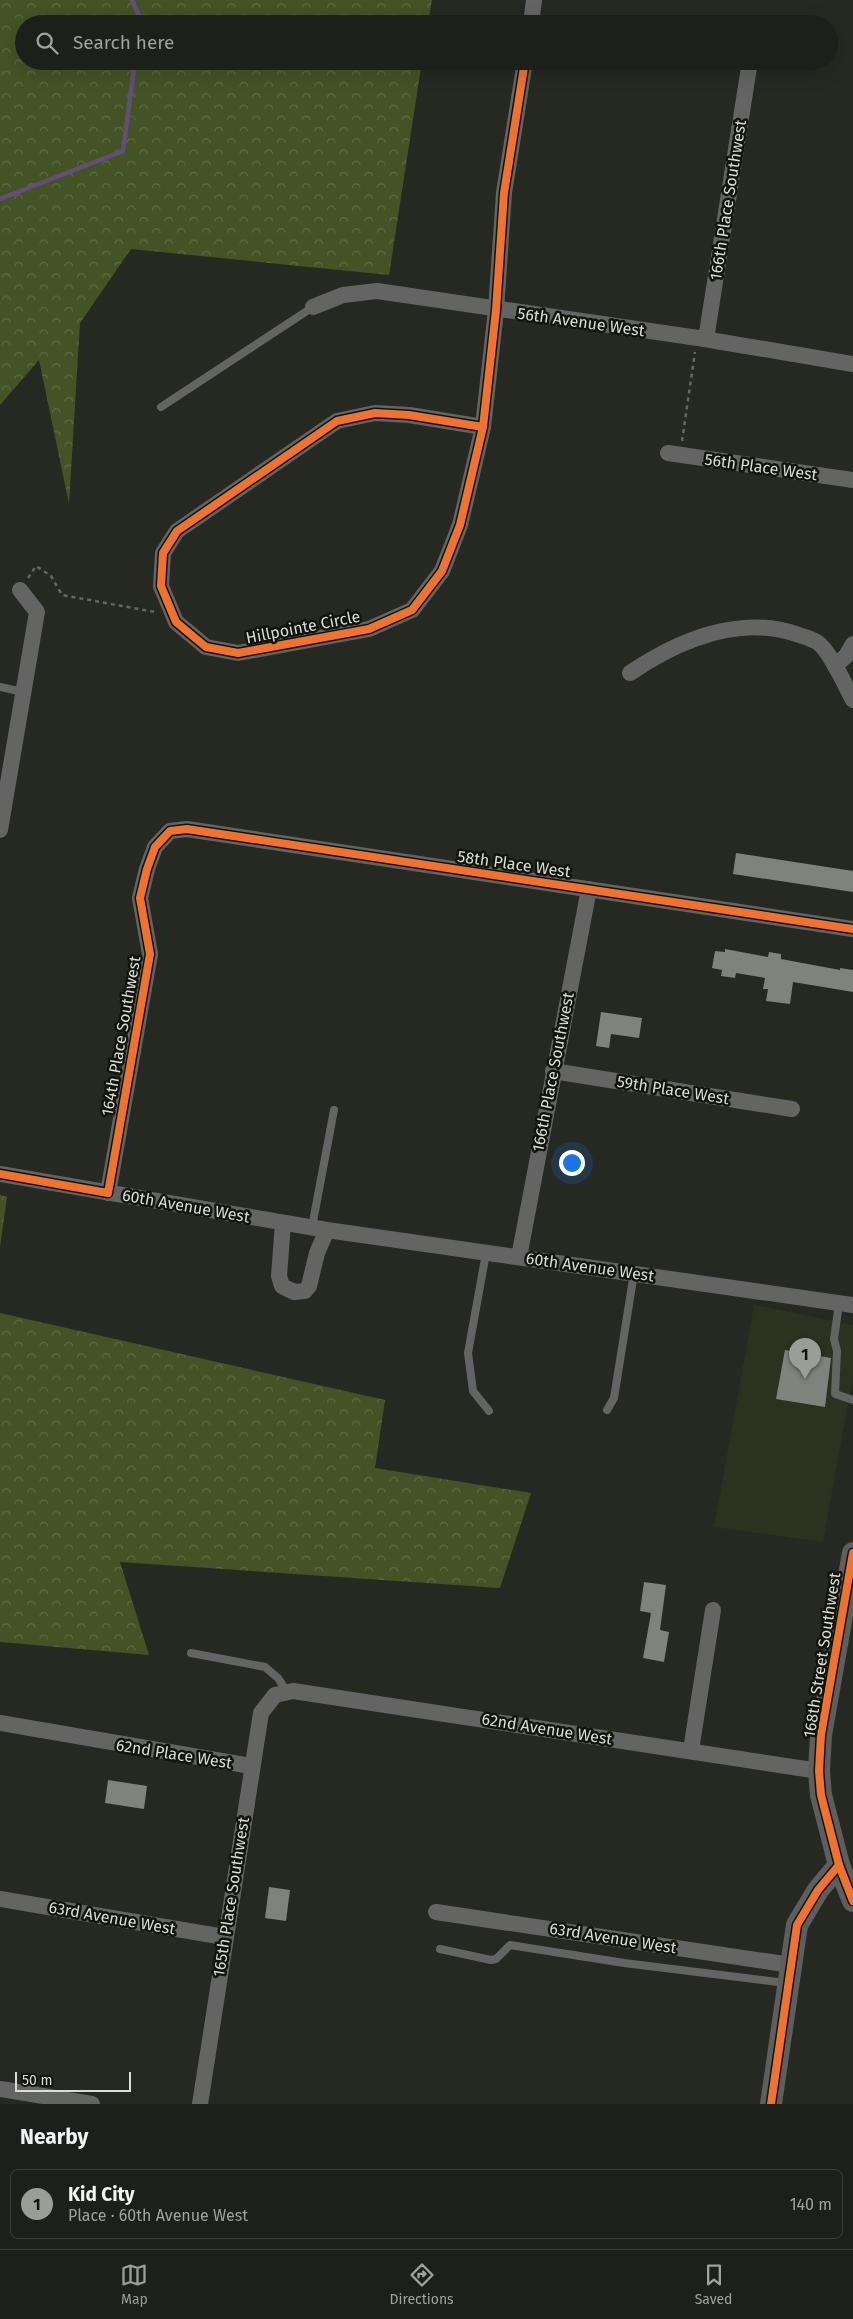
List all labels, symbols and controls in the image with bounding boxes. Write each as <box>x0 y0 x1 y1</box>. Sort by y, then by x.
search box <box>15 15 838 70</box>
icon: search <box>33 29 61 57</box>
text: Search here <box>73 31 174 54</box>
street label: 166th Place Southwest <box>706 118 750 282</box>
street label: 56th Avenue West <box>516 304 646 340</box>
street label: 56th Place West <box>703 450 819 484</box>
street label: Hillpointe Circle <box>244 607 362 647</box>
street label: 58th Place West <box>456 847 572 881</box>
street label: 164th Place Southwest <box>98 954 144 1117</box>
street label: 166th Place Southwest <box>528 990 578 1153</box>
street label: 59th Place West <box>616 1072 731 1108</box>
your location <box>559 1150 585 1176</box>
street label: 60th Avenue West <box>121 1185 251 1227</box>
street label: 60th Avenue West <box>525 1249 656 1285</box>
pin: 1 <box>789 1338 821 1379</box>
street label: 168th Street Southwest <box>800 1571 845 1739</box>
street label: 62nd Avenue West <box>480 1709 614 1749</box>
street label: 62nd Place West <box>115 1735 234 1773</box>
street label: 165th Place Southwest <box>209 1816 253 1978</box>
street label: 63rd Avenue West <box>47 1898 177 1939</box>
street label: 63rd Avenue West <box>548 1919 678 1957</box>
scale bar <box>15 2069 131 2092</box>
text: 50 m <box>22 2072 53 2089</box>
text: Nearby <box>20 2124 88 2150</box>
text: Kid City <box>68 2183 135 2206</box>
text: 1 <box>33 2195 41 2214</box>
text: 140 m <box>790 2195 832 2214</box>
text: Place · 60th Avenue West <box>68 2206 248 2225</box>
tab: Map <box>120 2261 148 2308</box>
tab: Directions <box>389 2261 454 2308</box>
tab: Saved <box>695 2261 733 2308</box>

